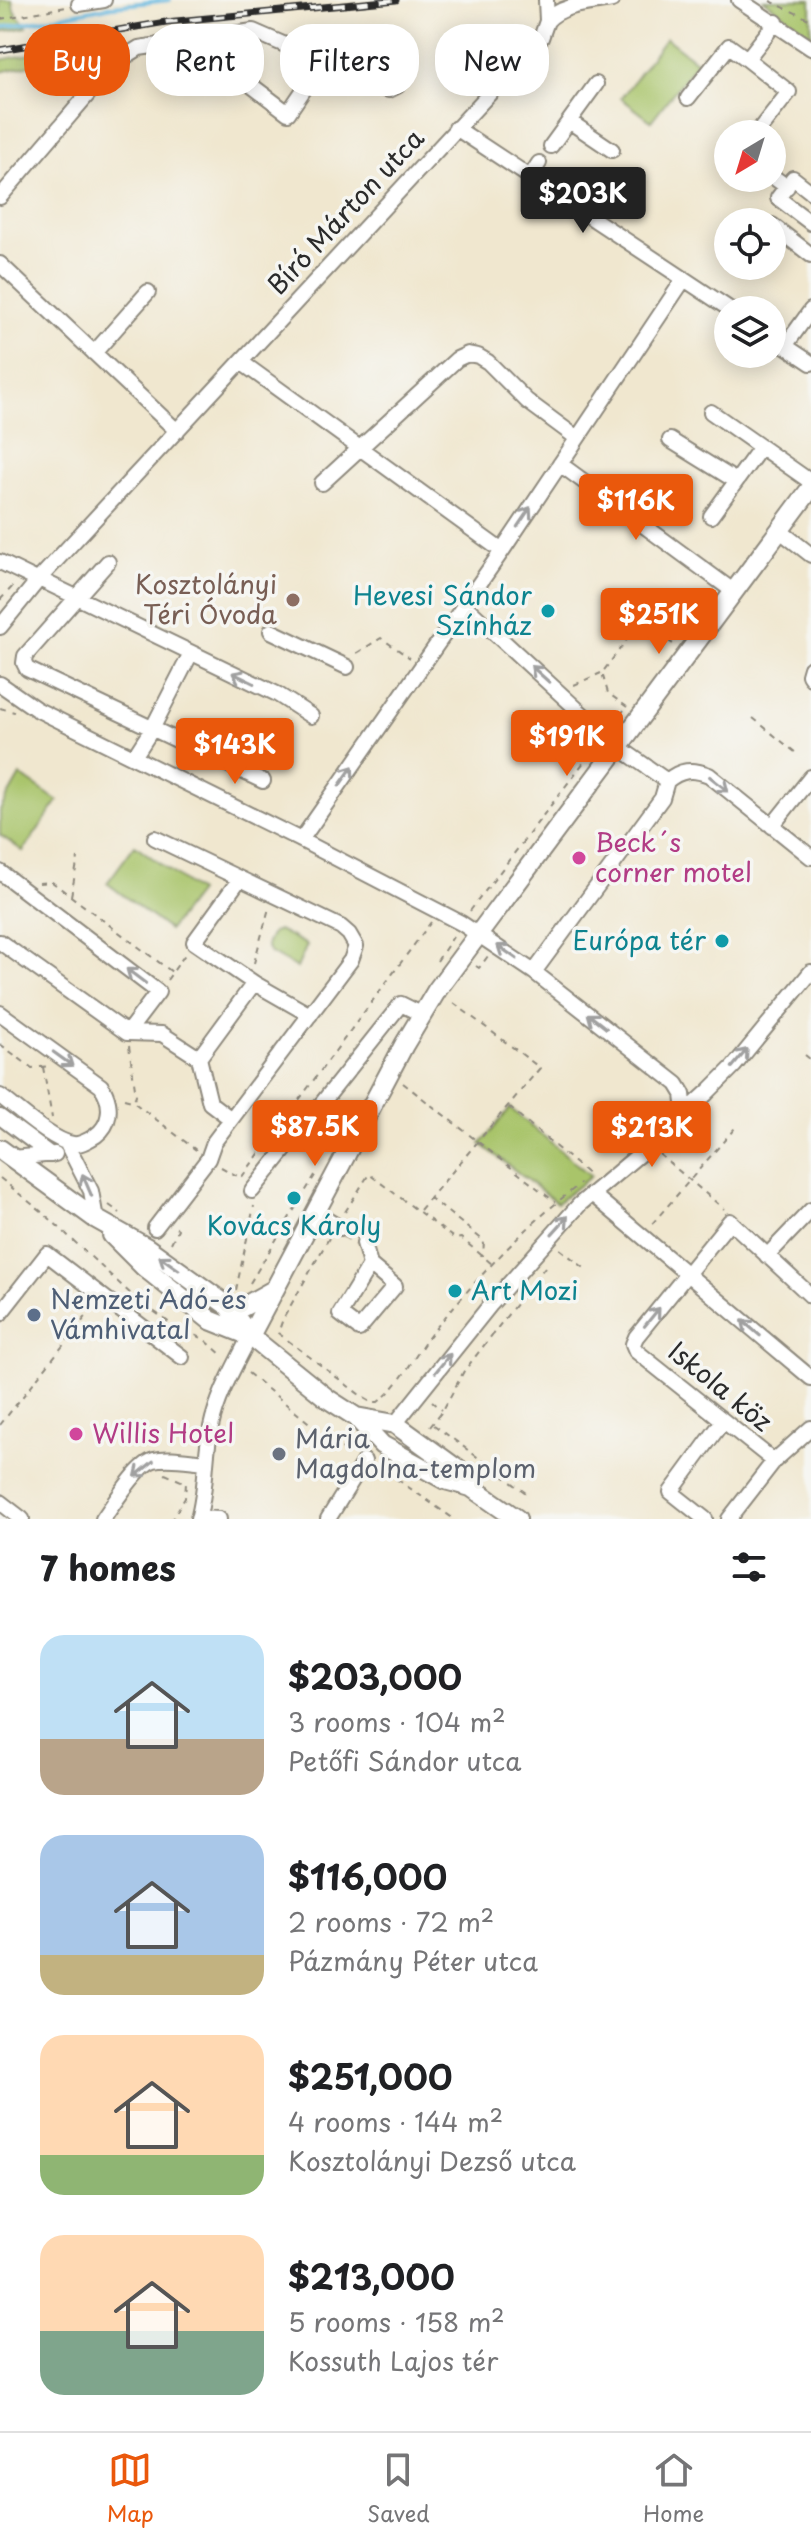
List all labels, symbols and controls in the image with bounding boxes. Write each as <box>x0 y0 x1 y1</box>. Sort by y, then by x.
chip: Buy <box>24 24 130 96</box>
chip: Rent <box>146 24 264 96</box>
chip: Filters <box>280 24 419 96</box>
chip: New <box>435 24 549 96</box>
street label: Bíró Márton utca <box>258 119 433 303</box>
north arrow <box>714 120 786 192</box>
map controls <box>714 120 786 368</box>
pin: $203K <box>527 167 639 235</box>
text: $203K <box>539 173 627 212</box>
button: locate <box>714 208 786 280</box>
button: layers <box>714 296 786 368</box>
pin: $116K <box>580 474 692 542</box>
text: $116K <box>597 480 675 519</box>
one-way arrow <box>516 507 532 529</box>
place label: Kosztolányi Téri Óvoda <box>135 564 277 633</box>
place label: Hevesi Sándor Színház <box>353 575 533 644</box>
pin: $251K <box>603 588 715 656</box>
marker: Kosztolányi Téri Óvoda <box>284 591 302 609</box>
text: $251K <box>619 594 699 633</box>
marker: Hevesi Sándor Színház <box>539 602 557 620</box>
one-way arrow <box>530 666 550 684</box>
one-way arrow <box>231 670 255 685</box>
pin: $191K <box>511 710 623 778</box>
text: $191K <box>529 716 605 755</box>
pin: $143K <box>179 718 291 786</box>
text: $143K <box>194 724 276 763</box>
one-way arrow <box>338 765 354 787</box>
one-way arrow <box>708 775 729 793</box>
place label: Beck´s corner motel <box>595 822 752 891</box>
marker: Beck´s corner motel <box>570 849 588 867</box>
place label: Európa tér <box>572 920 707 959</box>
marker: Európa tér <box>713 932 731 950</box>
one-way arrow <box>496 944 518 960</box>
one-way arrow <box>126 967 147 984</box>
one-way arrow <box>587 1012 608 1029</box>
one-way arrow <box>731 1048 749 1069</box>
one-way arrow <box>52 1050 73 1067</box>
pin: $87.5K <box>250 1100 380 1168</box>
pin: $213K <box>596 1101 708 1169</box>
text: $87.5K <box>270 1106 360 1145</box>
text: $213K <box>611 1107 693 1146</box>
one-way arrow <box>78 1173 93 1198</box>
marker: Kovács Károly <box>285 1189 303 1207</box>
place label: Kovács Károly <box>207 1205 381 1244</box>
one-way arrow <box>551 1216 569 1236</box>
one-way arrow <box>159 1255 180 1272</box>
place label: Art Mozi <box>471 1270 578 1309</box>
place label: Nemzeti Adó-és Vámhivatal <box>50 1279 246 1348</box>
marker: Art Mozi <box>446 1282 464 1300</box>
marker: Nemzeti Adó-és Vámhivatal <box>25 1306 43 1324</box>
one-way arrow <box>643 1307 661 1328</box>
one-way arrow <box>742 1319 762 1337</box>
street label: Iskola köz <box>661 1332 781 1440</box>
one-way arrow <box>435 1353 452 1374</box>
place label: Willis Hotel <box>92 1413 234 1452</box>
place label: Mária Magdolna-templom <box>295 1418 536 1487</box>
marker: Willis Hotel <box>67 1425 85 1443</box>
marker: Mária Magdolna-templom <box>270 1445 288 1463</box>
one-way arrow <box>135 1460 155 1478</box>
text: 7 homes <box>40 1541 176 1593</box>
icon: filters <box>727 1545 771 1589</box>
text: $203,000 <box>288 1650 462 1702</box>
icon: home <box>104 1667 200 1763</box>
text: 3 rooms · 104 m² <box>288 1702 506 1741</box>
text: Petőfi Sándor utca <box>288 1741 522 1780</box>
text: $116,000 <box>288 1850 447 1902</box>
icon: home <box>104 1867 200 1963</box>
text: 2 rooms · 72 m² <box>288 1902 494 1941</box>
text: Pázmány Péter utca <box>288 1941 538 1980</box>
text: $251,000 <box>288 2050 453 2102</box>
icon: home <box>104 2067 200 2163</box>
text: 4 rooms · 144 m² <box>288 2102 503 2141</box>
text: Kosztolányi Dezső utca <box>288 2141 576 2180</box>
text: $213,000 <box>288 2250 455 2302</box>
icon: home <box>104 2267 200 2363</box>
text: 5 rooms · 158 m² <box>288 2302 505 2341</box>
text: Kossuth Lajos tér <box>288 2341 498 2380</box>
tab: Map <box>107 2448 154 2529</box>
tab: Saved <box>367 2448 430 2529</box>
tab: Home <box>643 2448 704 2529</box>

